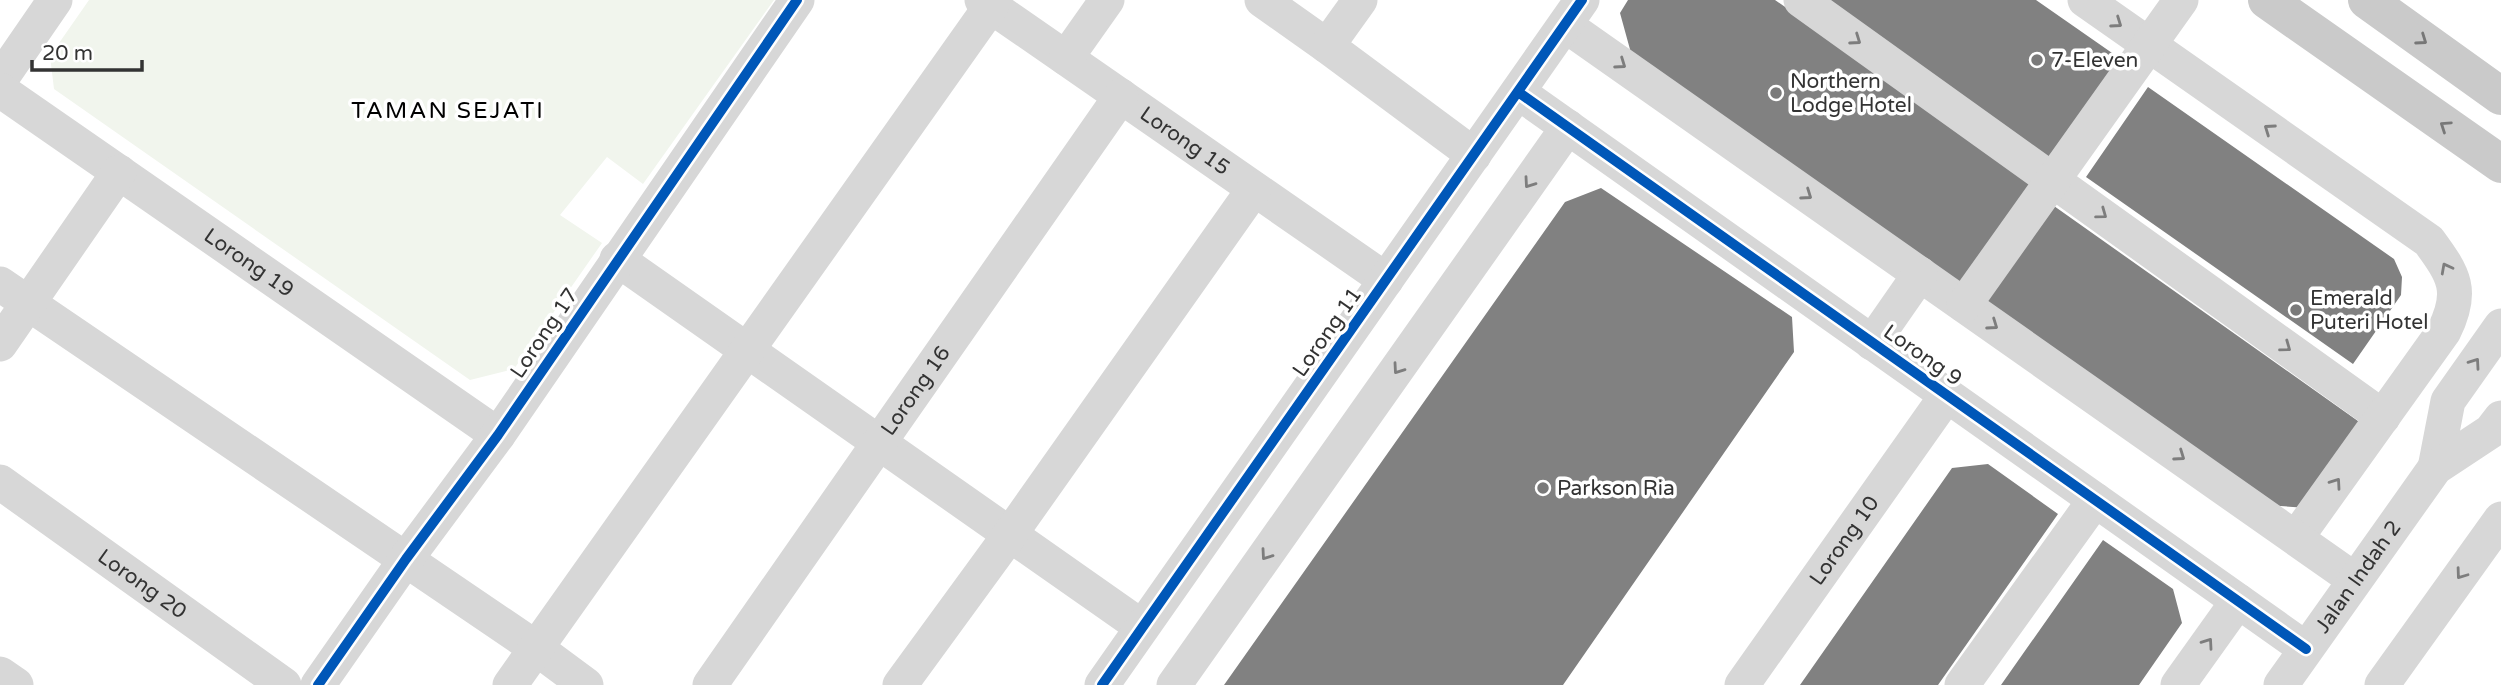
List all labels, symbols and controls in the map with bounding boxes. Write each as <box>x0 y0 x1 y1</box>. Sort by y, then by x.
one-way arrow <box>2109 15 2122 27</box>
scale bar <box>32 28 142 72</box>
one-way arrow <box>1849 31 1861 44</box>
one-way arrow <box>2414 32 2427 44</box>
text: 20 m <box>42 41 93 66</box>
place label: 7-Eleven <box>2051 48 2138 73</box>
marker: 7-Eleven <box>2029 52 2045 68</box>
one-way arrow <box>1613 56 1626 68</box>
place label: Northern Lodge Hotel <box>1790 69 1912 118</box>
marker: Northern Lodge Hotel <box>1768 85 1784 101</box>
district label: TAMAN SEJATI <box>351 97 545 125</box>
street label: Lorong 15 <box>1135 101 1234 181</box>
one-way arrow <box>2440 122 2453 134</box>
one-way arrow <box>2264 125 2277 137</box>
one-way arrow <box>1525 175 1537 188</box>
one-way arrow <box>1799 187 1812 199</box>
one-way arrow <box>2094 206 2106 219</box>
street label: Lorong 19 <box>199 223 298 303</box>
one-way arrow <box>2441 262 2454 275</box>
street label: Lorong 17 <box>505 283 584 383</box>
street label: Lorong 11 <box>1288 283 1367 382</box>
place label: Emerald Puteri Hotel <box>2310 286 2428 335</box>
marker: Emerald Puteri Hotel <box>2288 302 2304 318</box>
one-way arrow <box>1985 317 1998 329</box>
street label: Lorong 9 <box>1879 319 1967 391</box>
one-way arrow <box>2278 339 2291 351</box>
street label: Lorong 16 <box>876 341 956 440</box>
one-way arrow <box>2467 358 2479 371</box>
one-way arrow <box>1393 361 1406 374</box>
one-way arrow <box>2172 448 2185 460</box>
place label: Parkson Ria <box>1557 476 1675 501</box>
one-way arrow <box>2328 478 2340 491</box>
marker: Parkson Ria <box>1535 480 1551 496</box>
street label: Lorong 10 <box>1805 491 1885 590</box>
street label: Jalan Indah 2 <box>2310 516 2407 638</box>
street label: Lorong 20 <box>93 544 191 624</box>
one-way arrow <box>1262 547 1274 560</box>
one-way arrow <box>2457 566 2469 579</box>
one-way arrow <box>2200 638 2212 651</box>

